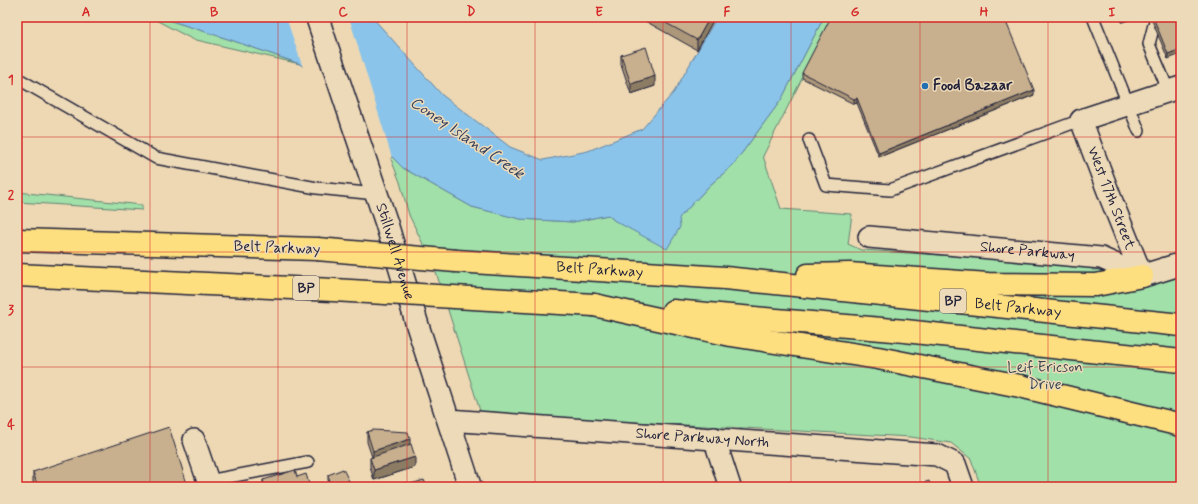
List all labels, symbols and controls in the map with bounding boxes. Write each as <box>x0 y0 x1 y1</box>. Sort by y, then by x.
text: A <box>82 4 90 21</box>
text: B <box>210 4 219 21</box>
text: C <box>338 4 348 21</box>
text: D <box>467 4 476 21</box>
text: E <box>595 4 603 21</box>
text: F <box>724 4 731 21</box>
text: G <box>851 4 860 21</box>
text: H <box>980 4 989 21</box>
text: I <box>1109 4 1116 21</box>
text: 1 <box>8 72 14 89</box>
place label: Food Bazaar <box>933 76 1013 96</box>
marker: Food Bazaar <box>920 81 930 91</box>
water label: Coney Island Creek <box>406 92 529 184</box>
street label: West 17th Street <box>1082 144 1140 252</box>
text: 2 <box>8 187 15 204</box>
street label: Stillwell Avenue <box>370 200 419 302</box>
street label: Belt Parkway <box>233 236 321 260</box>
street label: Shore Parkway <box>979 237 1076 266</box>
street label: Belt Parkway <box>556 257 644 283</box>
road number: BP <box>293 276 319 300</box>
road number: BP <box>940 289 966 313</box>
street label: Belt Parkway <box>974 294 1063 323</box>
text: 3 <box>8 302 14 319</box>
park label: Leif Ericson Drive <box>1007 358 1083 395</box>
text: 4 <box>7 417 15 434</box>
street label: Shore Parkway North <box>635 423 770 453</box>

